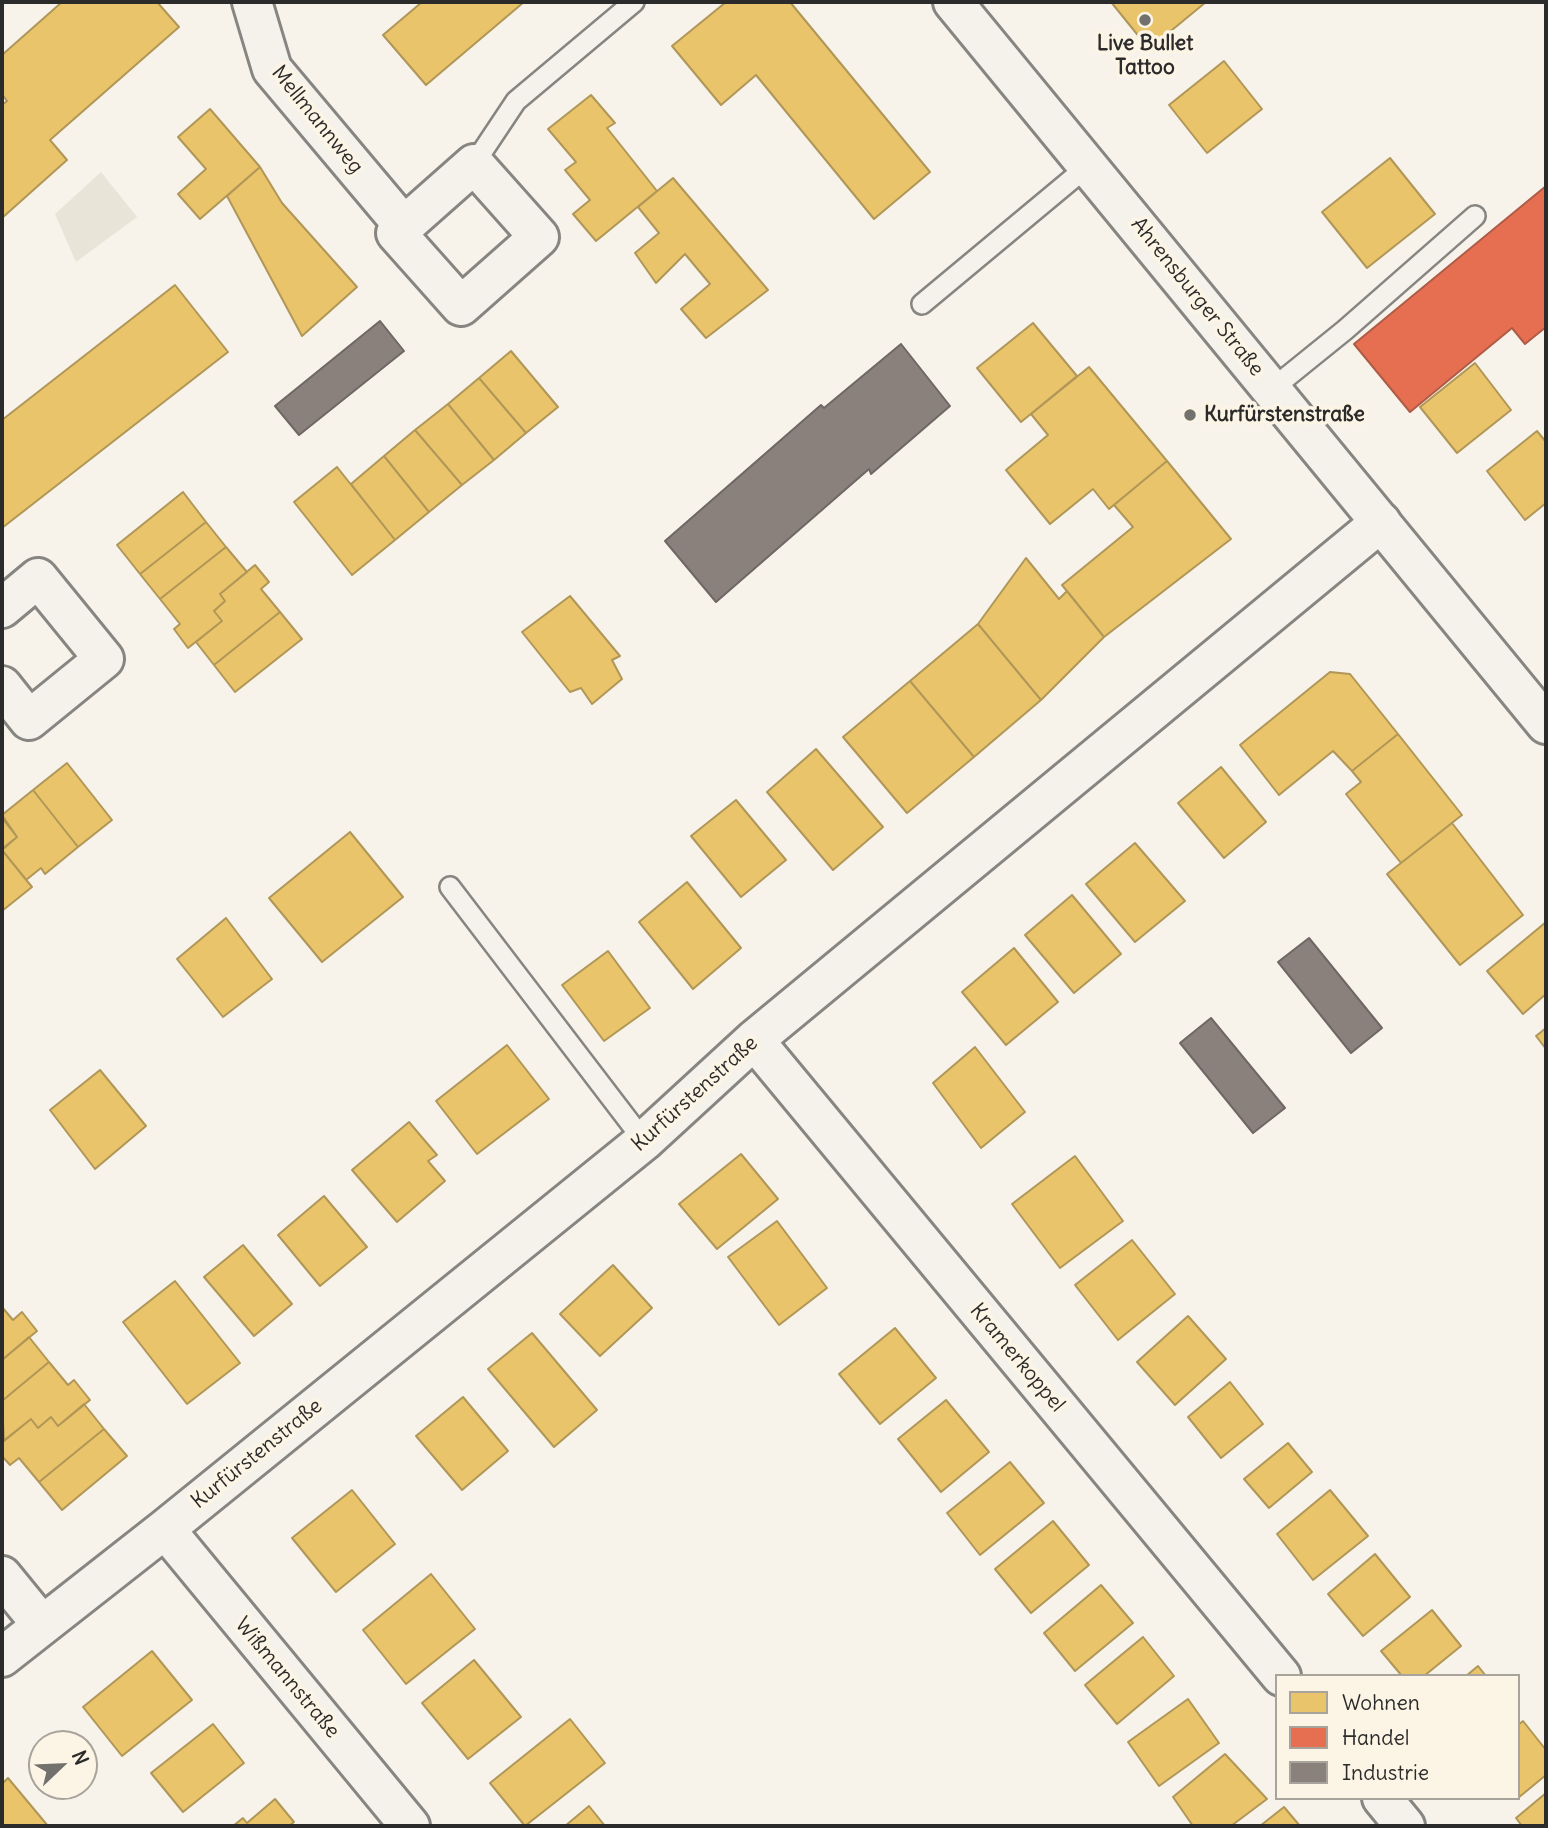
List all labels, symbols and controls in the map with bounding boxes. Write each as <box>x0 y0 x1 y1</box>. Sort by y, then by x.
marker: Live Bullet Tattoo <box>1137 12 1153 28</box>
place label: Live Bullet Tattoo <box>1097 31 1193 81</box>
street label: Mellmannweg <box>266 61 368 179</box>
street label: Ahrensburger Straße <box>1125 213 1269 381</box>
place label: Kurfürstenstraße <box>1204 402 1365 428</box>
marker: Kurfürstenstraße <box>1182 407 1198 423</box>
street label: Kurfürstenstraße <box>627 1031 763 1157</box>
street label: Kramerkoppel <box>964 1299 1070 1417</box>
street label: Kurfürstenstraße <box>187 1394 327 1514</box>
street label: Wißmannstraße <box>229 1613 345 1743</box>
legend <box>1275 1674 1520 1800</box>
text: Wohnen <box>1342 1689 1420 1716</box>
text: Handel <box>1342 1724 1410 1751</box>
north arrow <box>28 1730 98 1800</box>
text: N <box>67 1747 94 1768</box>
text: Industrie <box>1342 1759 1429 1786</box>

